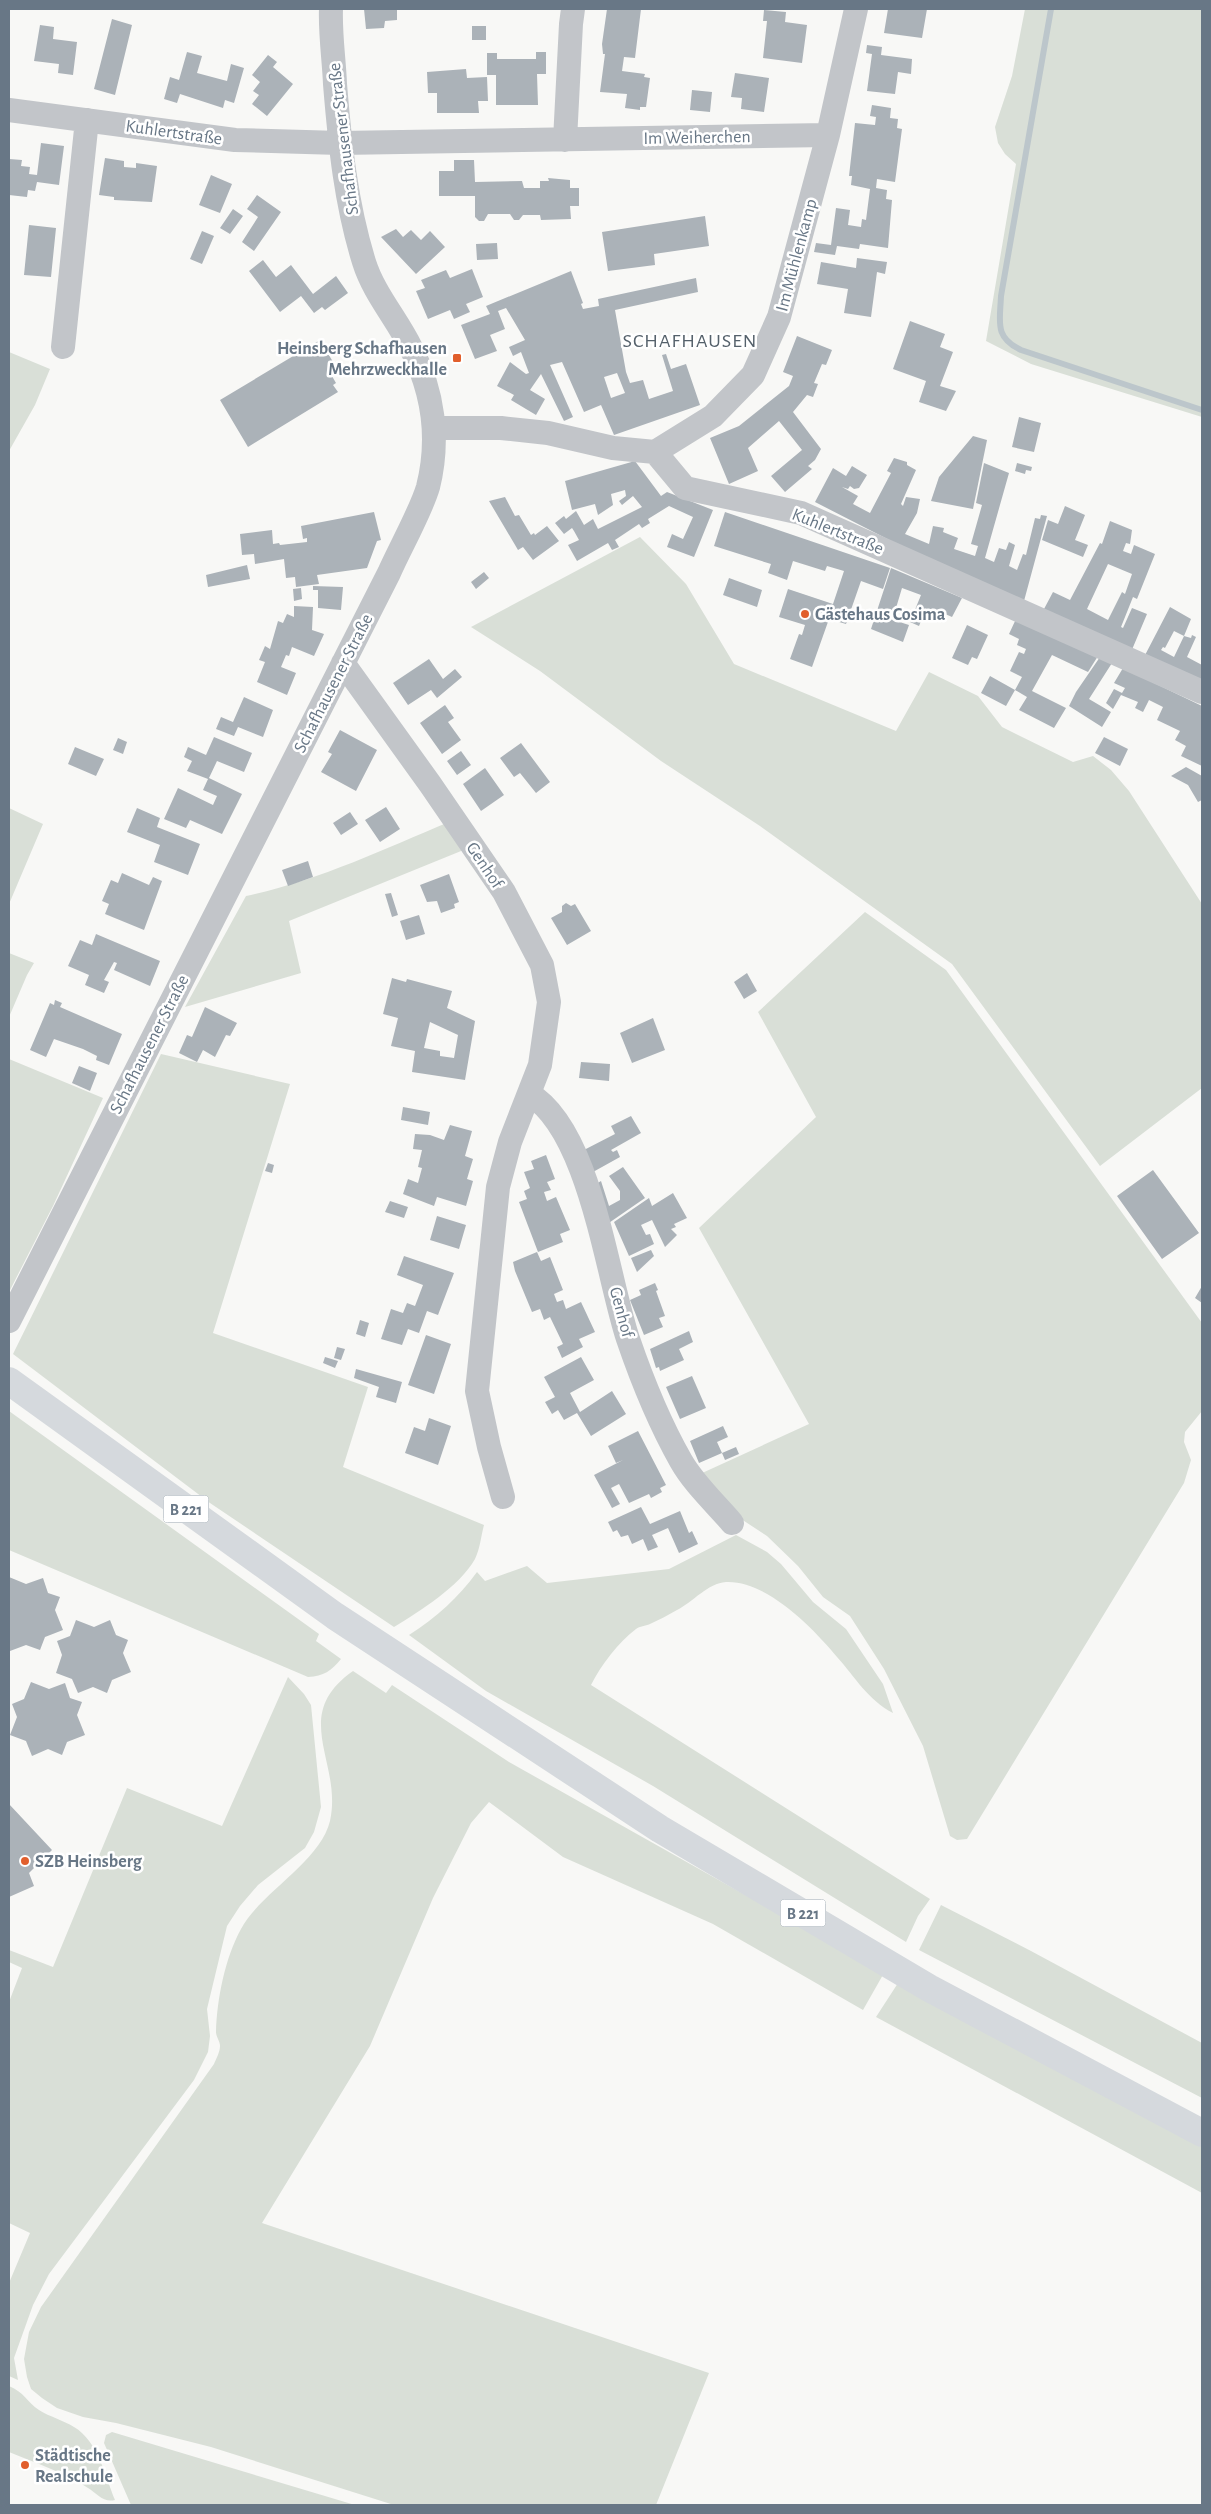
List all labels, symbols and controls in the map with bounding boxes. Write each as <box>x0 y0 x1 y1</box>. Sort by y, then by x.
street label: Schafhausener Straße <box>326 62 362 216</box>
street label: Kuhlertstraße <box>125 117 223 149</box>
street label: Im Weiherchen <box>643 128 751 148</box>
street label: Im Mühlenkamp <box>773 197 821 314</box>
district label: SCHAFHAUSEN <box>623 331 757 351</box>
place label: Heinsberg Schafhausen Mehrzweckhalle <box>277 340 447 379</box>
marker: Heinsberg Schafhausen Mehrzweckhalle <box>451 352 463 364</box>
street label: Kuhlertstraße <box>789 505 886 558</box>
place label: Gästehaus Cosima <box>815 606 946 624</box>
marker: Gästehaus Cosima <box>799 608 811 620</box>
street label: Schafhausener Straße <box>291 611 377 756</box>
street label: Genhof <box>462 839 507 893</box>
street label: Schafhausener Straße <box>107 972 193 1117</box>
street label: Genhof <box>606 1285 637 1341</box>
road number: B 221 <box>164 1496 208 1522</box>
place label: SZB Heinsberg <box>35 1853 143 1871</box>
marker: SZB Heinsberg <box>19 1855 31 1867</box>
road number: B 221 <box>780 1900 826 1926</box>
place label: Städtische Realschule <box>35 2447 113 2486</box>
marker: Städtische Realschule <box>19 2459 31 2471</box>

